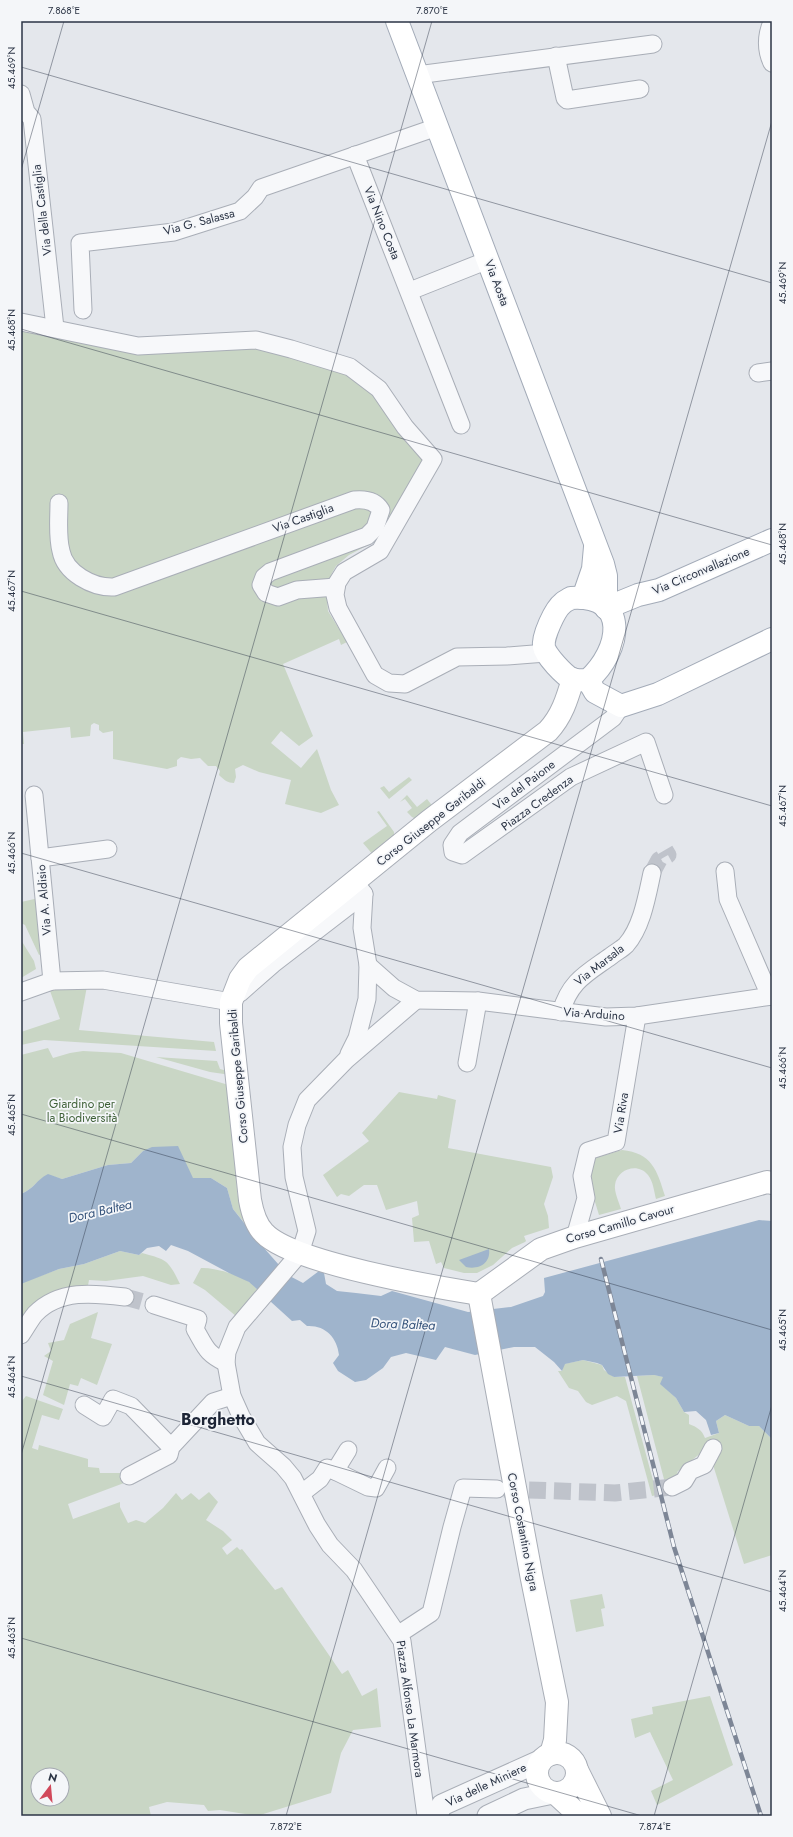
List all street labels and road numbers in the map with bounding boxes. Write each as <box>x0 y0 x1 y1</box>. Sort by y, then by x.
street label: Via della Castiglia <box>27 163 57 257</box>
street label: Via Nino Costa <box>359 184 405 263</box>
street label: Via G. Salassa <box>161 204 237 240</box>
street label: Via Aosta <box>480 257 514 309</box>
street label: Via Castiglia <box>270 499 336 537</box>
street label: Via Circonvallazione <box>650 542 752 600</box>
street label: Via del Paione <box>489 756 559 814</box>
street label: Piazza Credenza <box>497 771 577 835</box>
street label: Corso Giuseppe Garibaldi <box>372 773 490 871</box>
street label: Via A. Aldisio <box>32 863 56 936</box>
street label: Via Marsala <box>570 940 628 990</box>
street label: Via Arduino <box>563 1003 626 1025</box>
street label: Corso Giuseppe Garibaldi <box>223 1008 253 1144</box>
street label: Via Riva <box>609 1091 633 1135</box>
street label: Corso Camillo Cavour <box>564 1200 677 1248</box>
street label: Corso Costantino Nigra <box>503 1471 543 1593</box>
street label: Piazza Alfonso La Marmora <box>391 1639 429 1779</box>
street label: Via delle Miniere <box>443 1758 529 1812</box>

